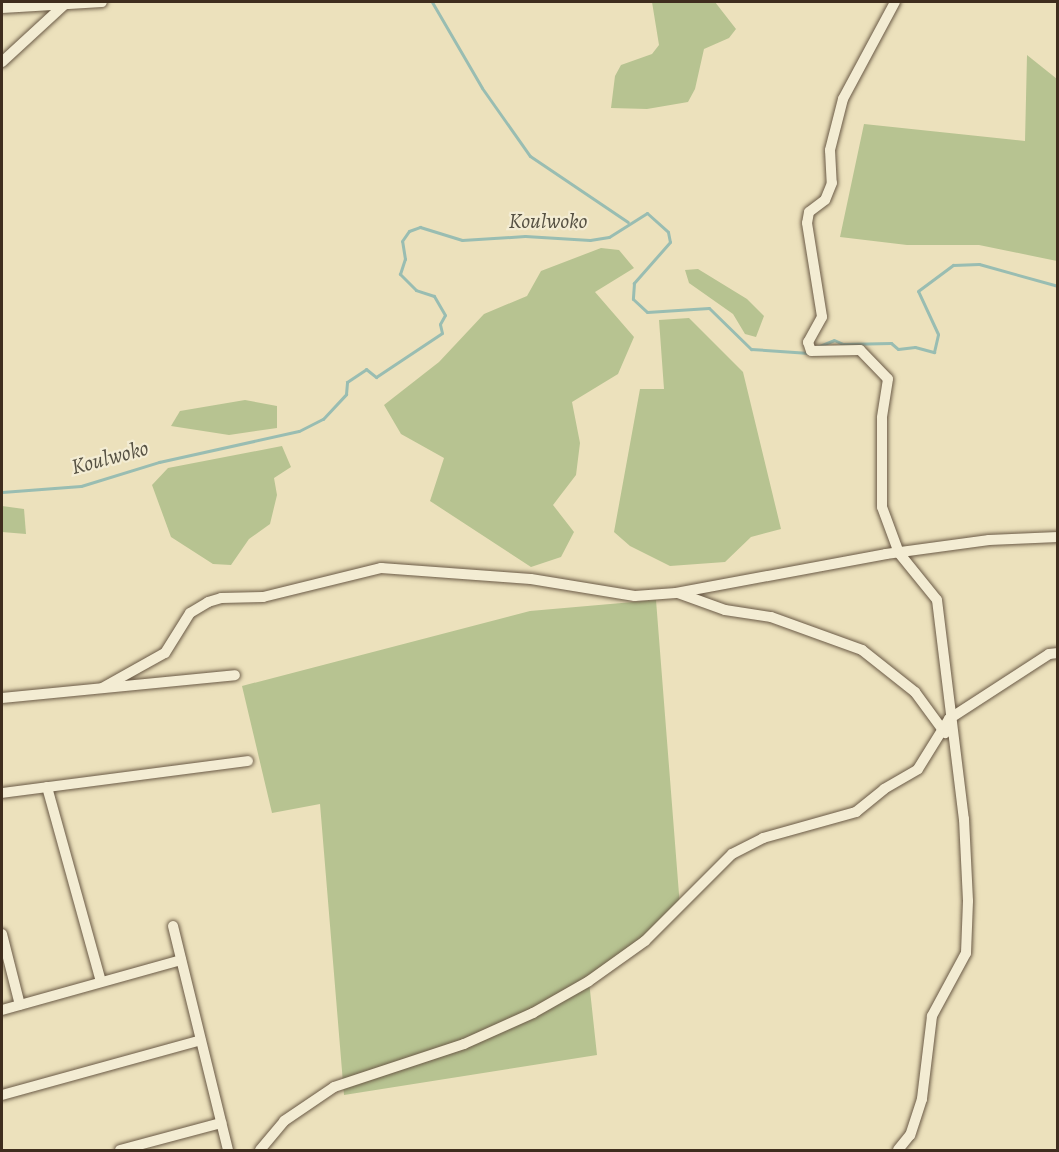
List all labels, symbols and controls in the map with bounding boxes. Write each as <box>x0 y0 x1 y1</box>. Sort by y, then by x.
water label: Koulwoko <box>509 209 587 235</box>
water label: Koulwoko <box>69 435 151 481</box>

